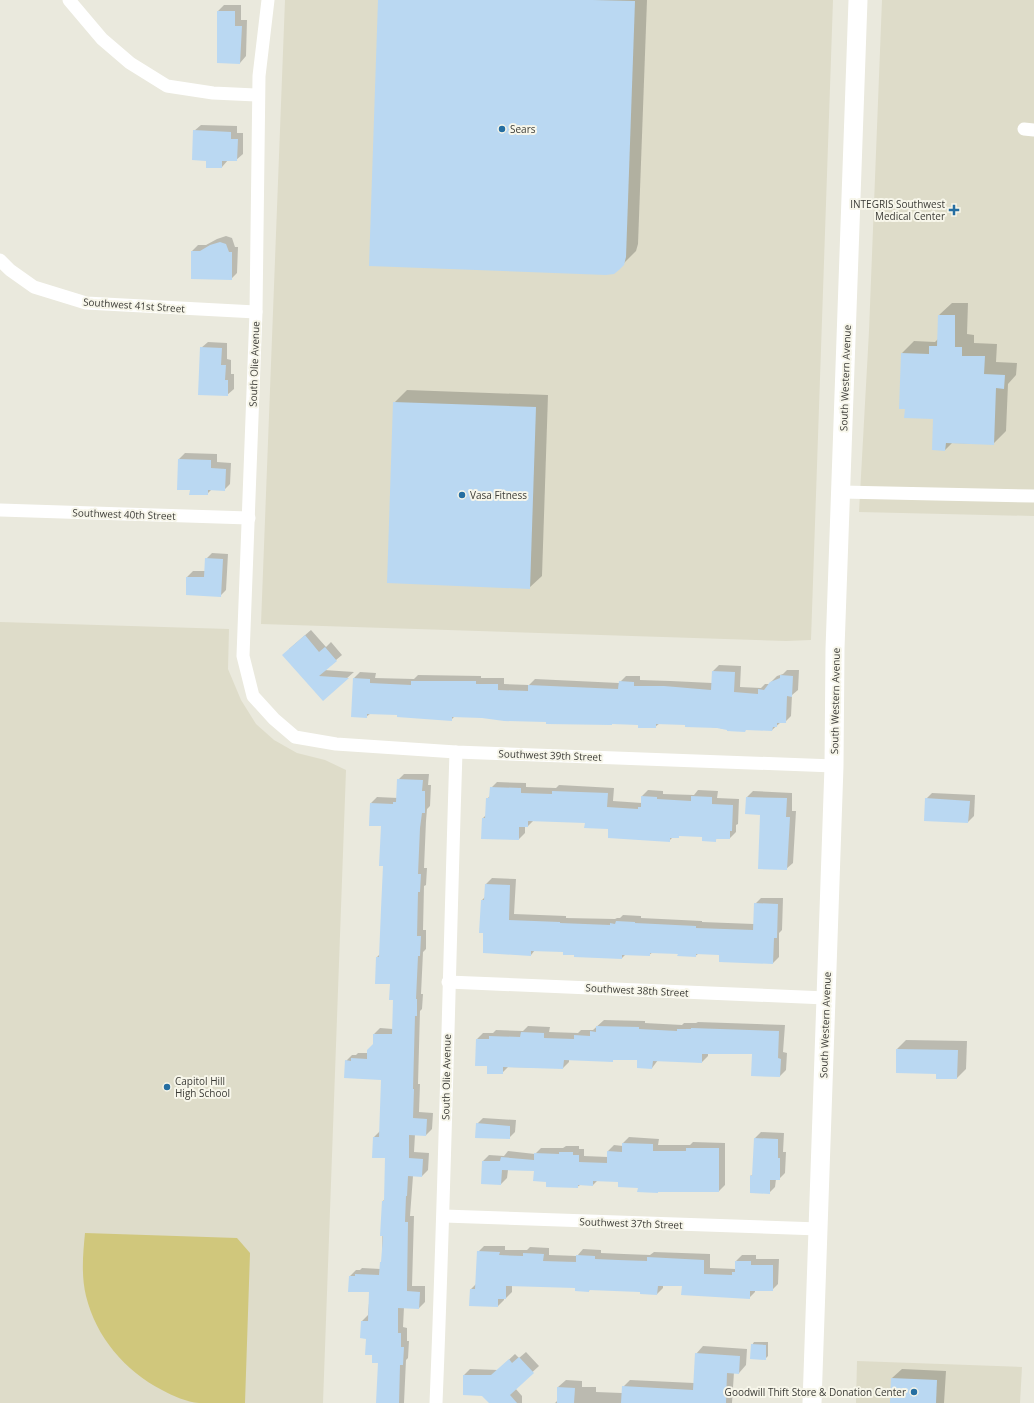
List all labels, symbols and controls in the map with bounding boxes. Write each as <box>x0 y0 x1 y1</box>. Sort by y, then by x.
place label: Sears <box>510 122 536 136</box>
marker: Sears <box>497 124 507 134</box>
place label: INTEGRIS Southwest Medical Center <box>850 197 945 223</box>
marker: INTEGRIS Southwest Medical Center <box>948 204 960 216</box>
street label: Southwest 41st Street <box>83 294 186 316</box>
street label: South Olie Avenue <box>246 321 263 407</box>
street label: South Western Avenue <box>836 324 854 431</box>
place label: Vasa Fitness <box>470 488 527 502</box>
marker: Vasa Fitness <box>457 490 467 500</box>
street label: Southwest 40th Street <box>72 505 176 523</box>
street label: South Western Avenue <box>827 647 843 754</box>
street label: Southwest 39th Street <box>498 746 602 764</box>
street label: South Western Avenue <box>816 971 834 1078</box>
street label: Southwest 38th Street <box>585 980 689 1000</box>
street label: South Olie Avenue <box>438 1034 454 1120</box>
place label: Capitol Hill High School <box>175 1074 230 1100</box>
marker: Capitol Hill High School <box>162 1082 172 1092</box>
street label: Southwest 37th Street <box>579 1214 683 1232</box>
place label: Goodwill Thift Store & Donation Center <box>725 1385 906 1399</box>
marker: Goodwill Thift Store & Donation Center <box>909 1387 919 1397</box>

